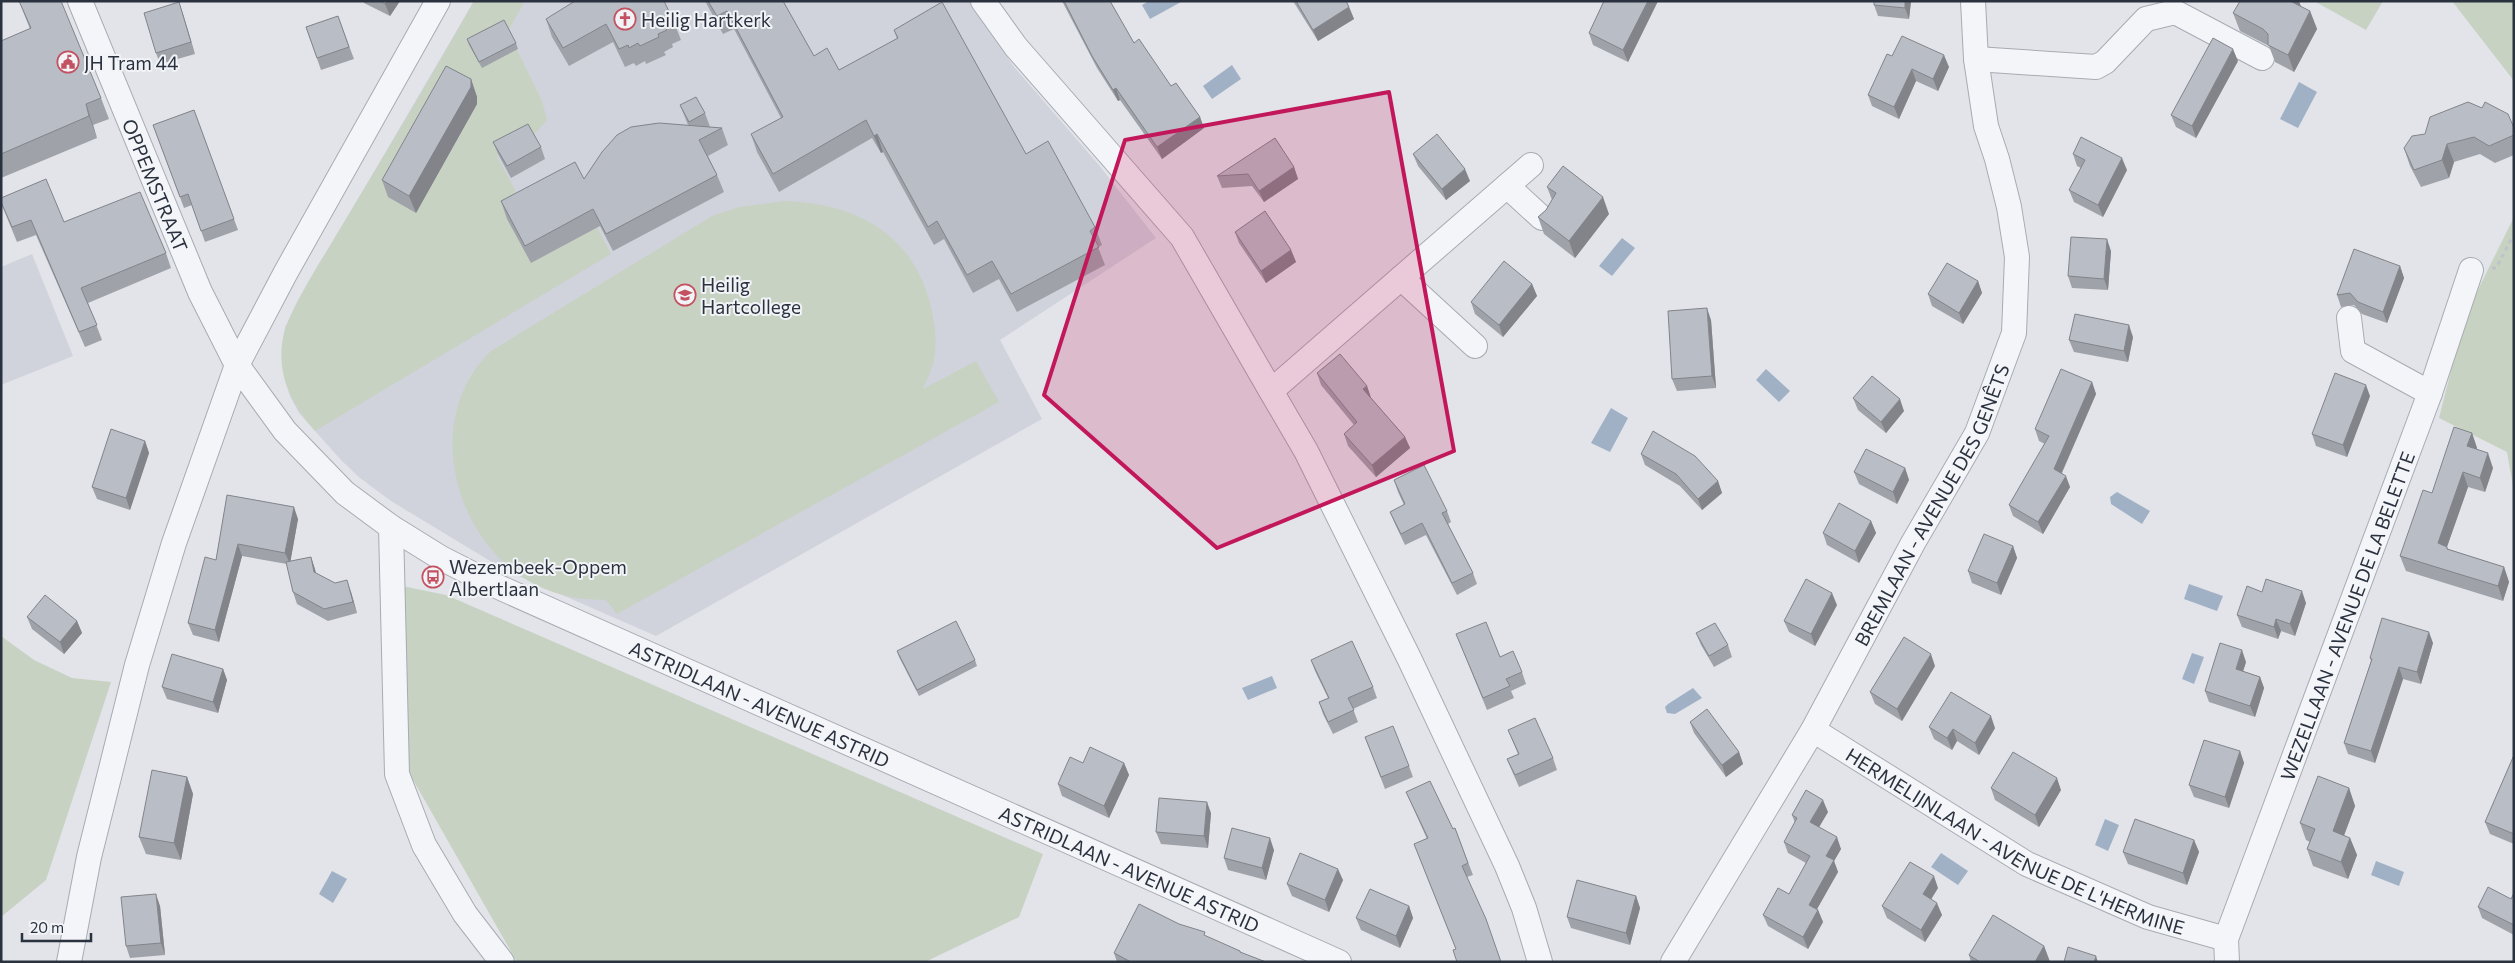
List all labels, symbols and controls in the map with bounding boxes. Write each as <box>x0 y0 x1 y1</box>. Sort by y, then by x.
church icon: Heilig Hartkerk <box>613 7 637 31</box>
place label: Heilig Hartkerk <box>641 8 771 31</box>
public building icon: JH Tram 44 <box>56 50 80 74</box>
place label: JH Tram 44 <box>84 51 178 74</box>
street label: OPPEMSTRAAT <box>118 115 193 255</box>
place label: Heilig Hartcollege <box>701 273 801 318</box>
school or university icon: Heilig Hartcollege <box>673 283 697 307</box>
street label: BREMLAAN - AVENUE DES GENÊTS <box>1849 360 2013 649</box>
street label: WEZELLAAN - AVENUE DE LA BELETTE <box>2275 448 2419 784</box>
place label: Wezembeek-Oppem Albertlaan <box>449 555 627 600</box>
bus stop icon: Wezembeek-Oppem Albertlaan <box>421 565 445 589</box>
street label: ASTRIDLAAN - AVENUE ASTRID <box>626 635 893 772</box>
street label: HERMELIJNLAAN - AVENUE DE L'HERMINE <box>1842 742 2188 938</box>
street label: ASTRIDLAAN - AVENUE ASTRID <box>996 800 1263 937</box>
scale bar <box>22 910 91 942</box>
text: 20 m <box>30 918 64 936</box>

